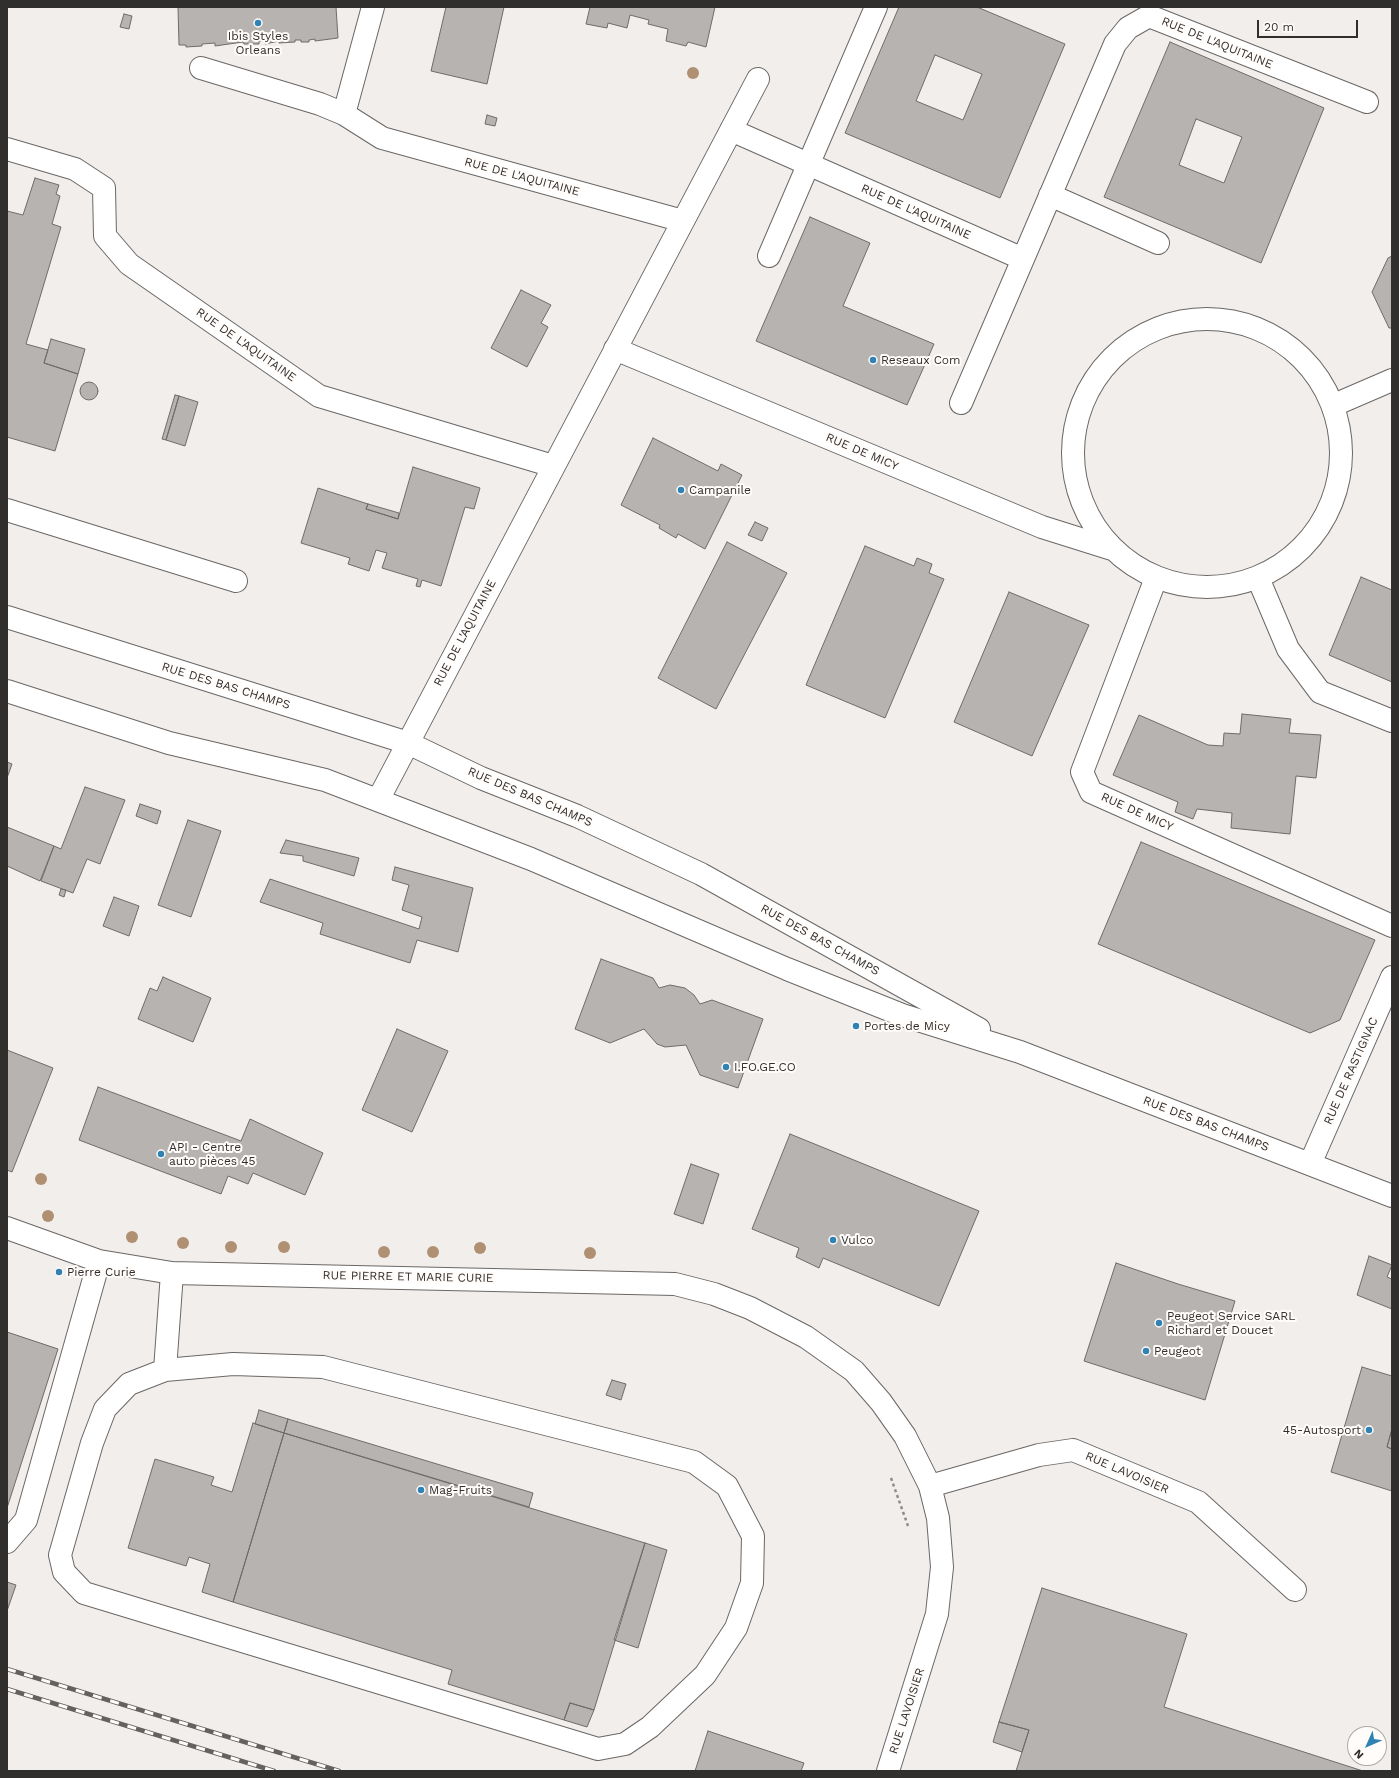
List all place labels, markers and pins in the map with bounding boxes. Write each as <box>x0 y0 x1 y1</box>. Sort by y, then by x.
marker: Ibis Styles Orleans <box>253 18 263 28</box>
place label: Ibis Styles Orleans <box>228 29 288 57</box>
place label: Reseaux Com <box>881 353 960 367</box>
marker: Reseaux Com <box>868 355 878 365</box>
place label: Campanile <box>689 483 751 497</box>
marker: Campanile <box>676 485 686 495</box>
place label: Portes de Micy <box>864 1019 950 1033</box>
marker: Portes de Micy <box>851 1021 861 1031</box>
place label: I.FO.GE.CO <box>734 1060 796 1074</box>
marker: I.FO.GE.CO <box>721 1062 731 1072</box>
place label: API - Centre auto pièces 45 <box>169 1140 256 1168</box>
marker: API - Centre auto pièces 45 <box>156 1149 166 1159</box>
place label: Vulco <box>841 1233 873 1247</box>
marker: Vulco <box>828 1235 838 1245</box>
place label: Pierre Curie <box>67 1265 136 1279</box>
marker: Pierre Curie <box>54 1267 64 1277</box>
place label: Peugeot Service SARL Richard et Doucet <box>1167 1309 1295 1337</box>
marker: Peugeot Service SARL Richard et Doucet <box>1154 1318 1164 1328</box>
place label: Peugeot <box>1154 1344 1201 1358</box>
marker: Peugeot <box>1141 1346 1151 1356</box>
place label: 45-Autosport <box>1283 1423 1361 1437</box>
marker: 45-Autosport <box>1364 1425 1374 1435</box>
place label: Mag-Fruits <box>429 1483 492 1497</box>
marker: Mag-Fruits <box>416 1485 426 1495</box>

